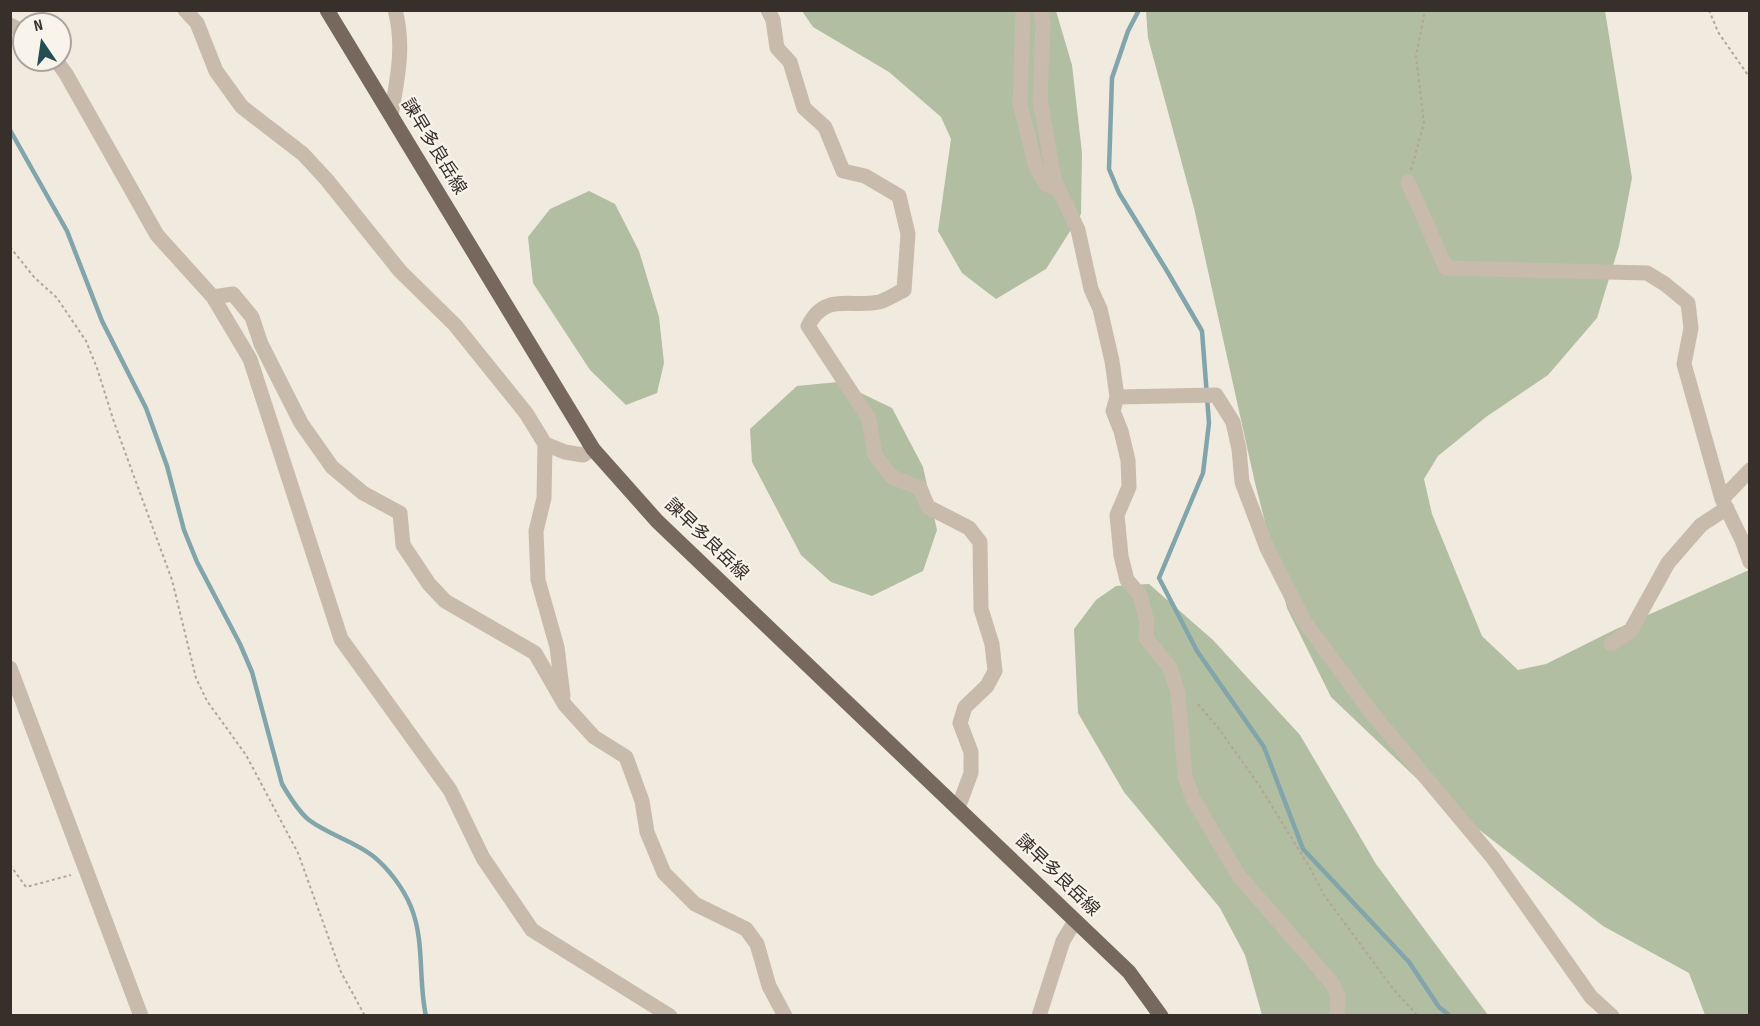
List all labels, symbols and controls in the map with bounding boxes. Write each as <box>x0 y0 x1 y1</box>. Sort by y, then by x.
north arrow <box>12 12 72 72</box>
text: N <box>32 16 45 36</box>
street label: 諫早多良岳線 <box>396 95 470 199</box>
street label: 諫早多良岳線 <box>660 495 752 585</box>
street label: 諫早多良岳線 <box>1011 831 1103 921</box>

